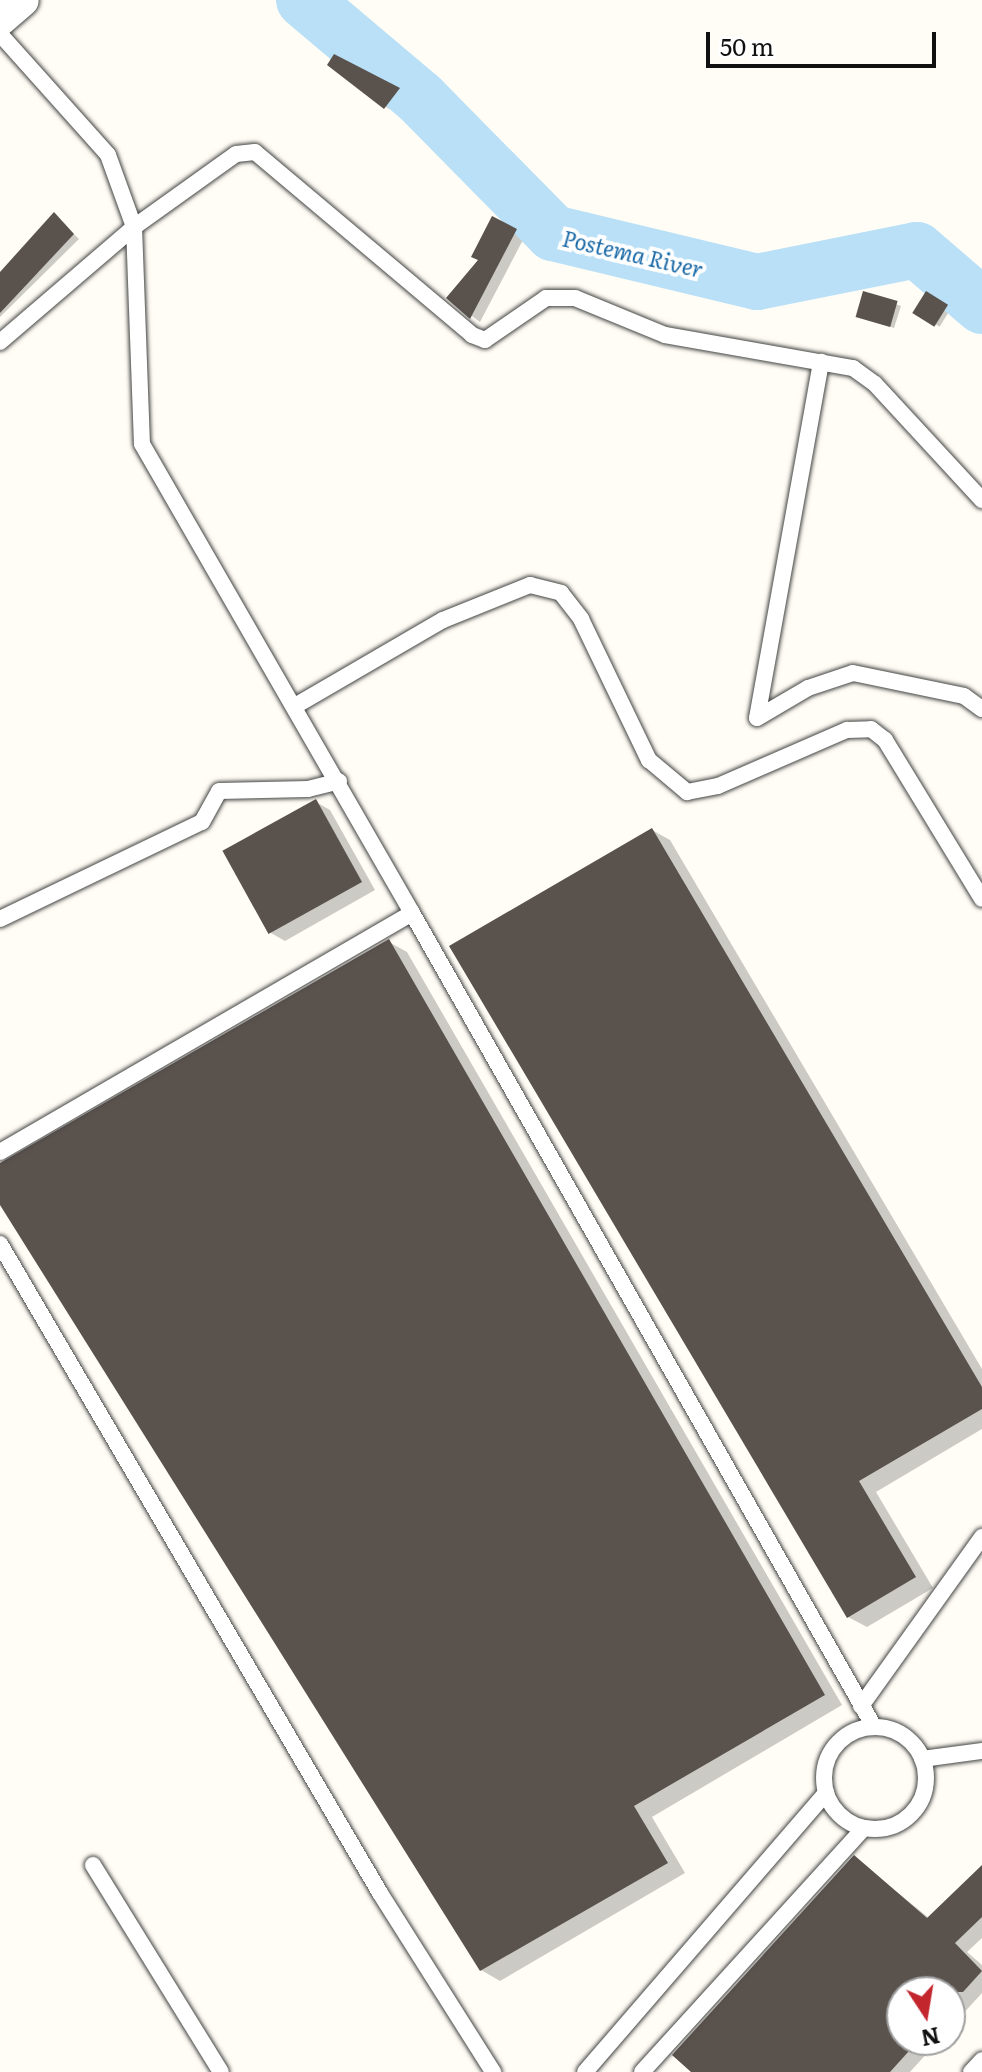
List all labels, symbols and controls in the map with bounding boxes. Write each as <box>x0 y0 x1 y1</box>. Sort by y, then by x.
scale bar <box>710 16 940 66</box>
text: 50 m <box>720 28 774 63</box>
water label: Postema River <box>560 224 706 282</box>
north arrow <box>886 1976 966 2056</box>
text: N <box>918 2020 943 2056</box>

